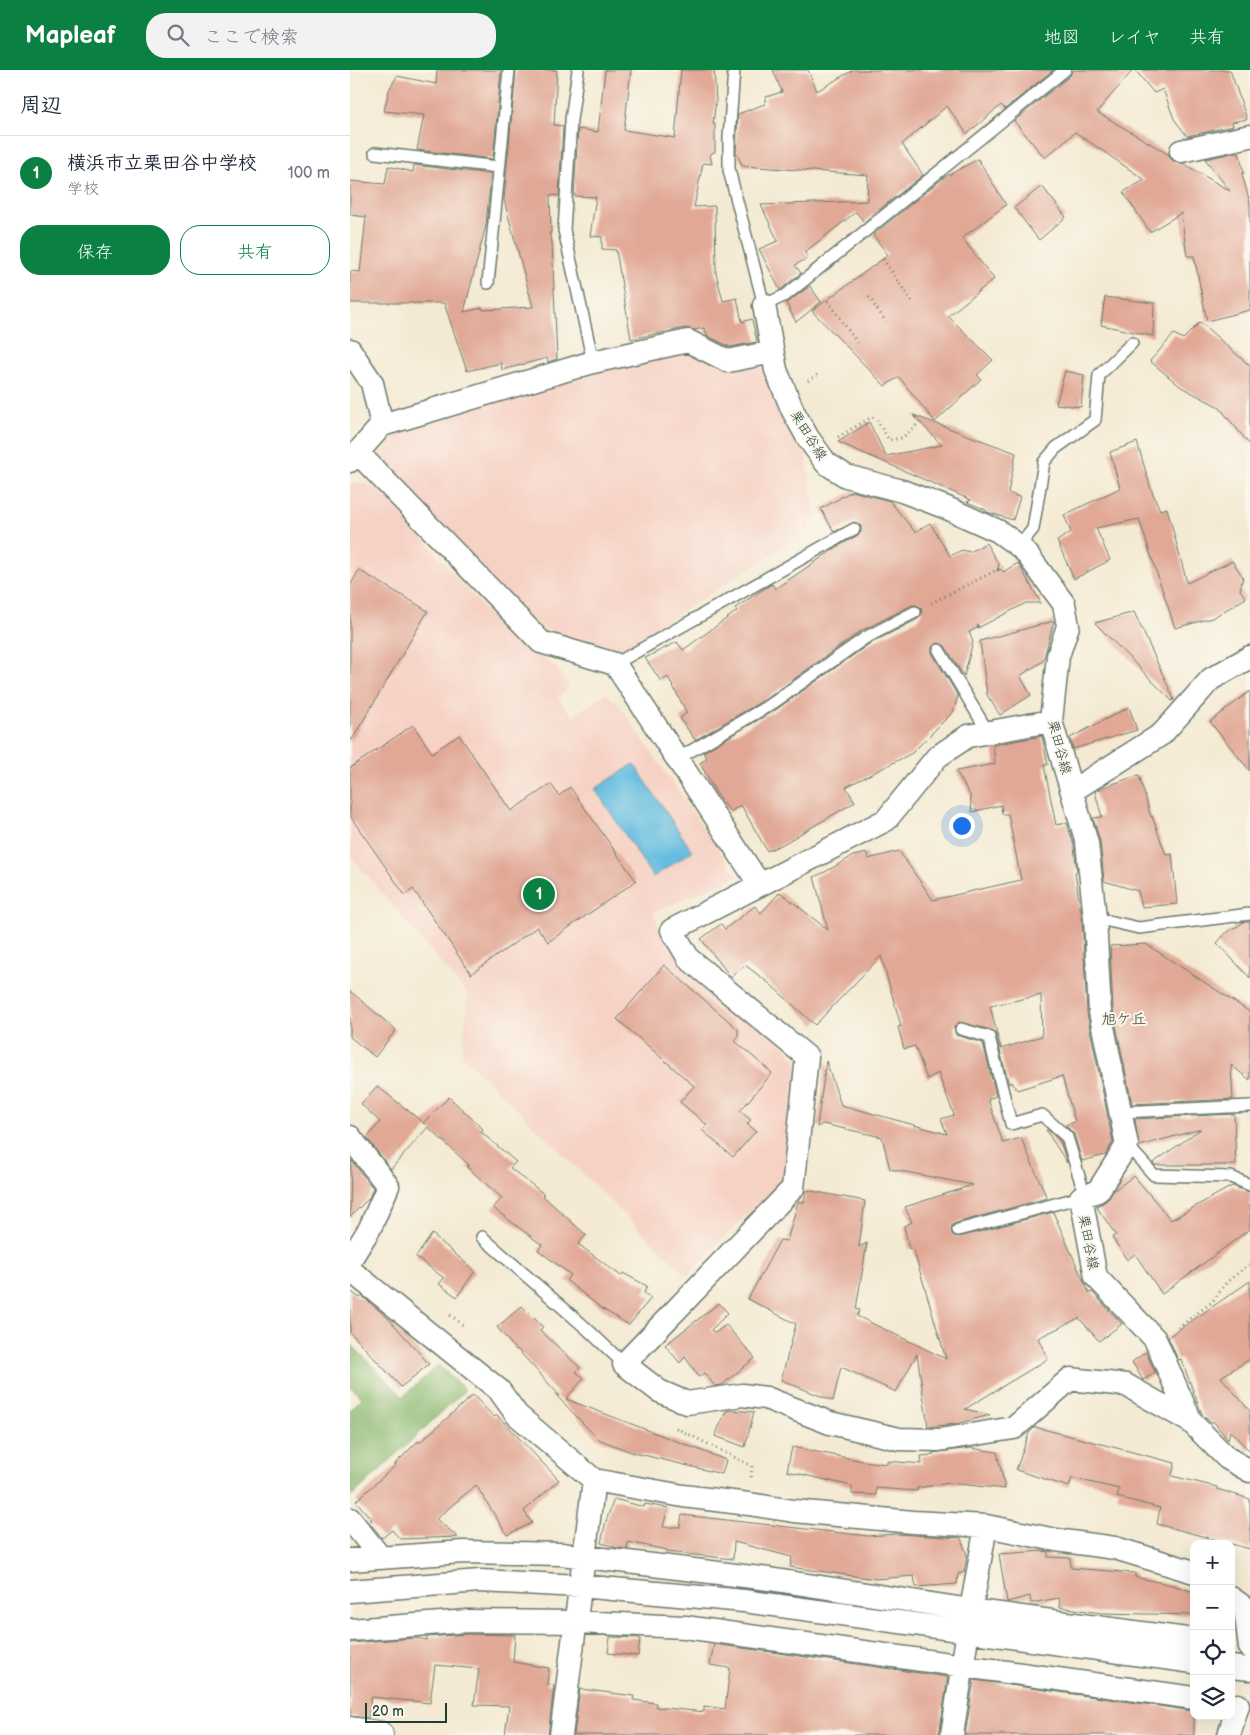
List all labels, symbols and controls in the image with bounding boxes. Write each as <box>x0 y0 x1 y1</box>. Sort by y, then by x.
search box <box>146 13 496 58</box>
text: Mapleaf <box>25 21 116 50</box>
icon: search <box>164 21 192 49</box>
text: ここで検索 <box>204 26 299 49</box>
text: 地図 <box>1044 27 1080 48</box>
text: レイヤ <box>1108 27 1161 48</box>
text: 共有 <box>1189 27 1225 48</box>
text: 周辺 <box>20 93 62 118</box>
text: 横浜市立栗田谷中学校 <box>67 152 257 175</box>
text: 1 <box>33 164 39 183</box>
text: 100 m <box>287 164 330 183</box>
text: 学校 <box>67 180 99 199</box>
button: 保存 <box>20 225 170 275</box>
button: 共有 <box>180 225 330 275</box>
street label: 栗田谷線 <box>787 407 831 464</box>
street label: 栗田谷線 <box>1044 718 1075 776</box>
your location <box>949 813 975 839</box>
pin: 1 <box>523 875 555 913</box>
district label: 旭ケ丘 <box>1101 1010 1147 1029</box>
street label: 栗田谷線 <box>1075 1213 1102 1271</box>
map controls <box>1190 1540 1235 1720</box>
button: + <box>1190 1540 1235 1585</box>
button: − <box>1190 1585 1235 1630</box>
button: locate <box>1190 1630 1235 1675</box>
button: layers <box>1190 1675 1235 1720</box>
scale bar <box>365 1700 448 1723</box>
text: 20 m <box>372 1703 404 1720</box>

